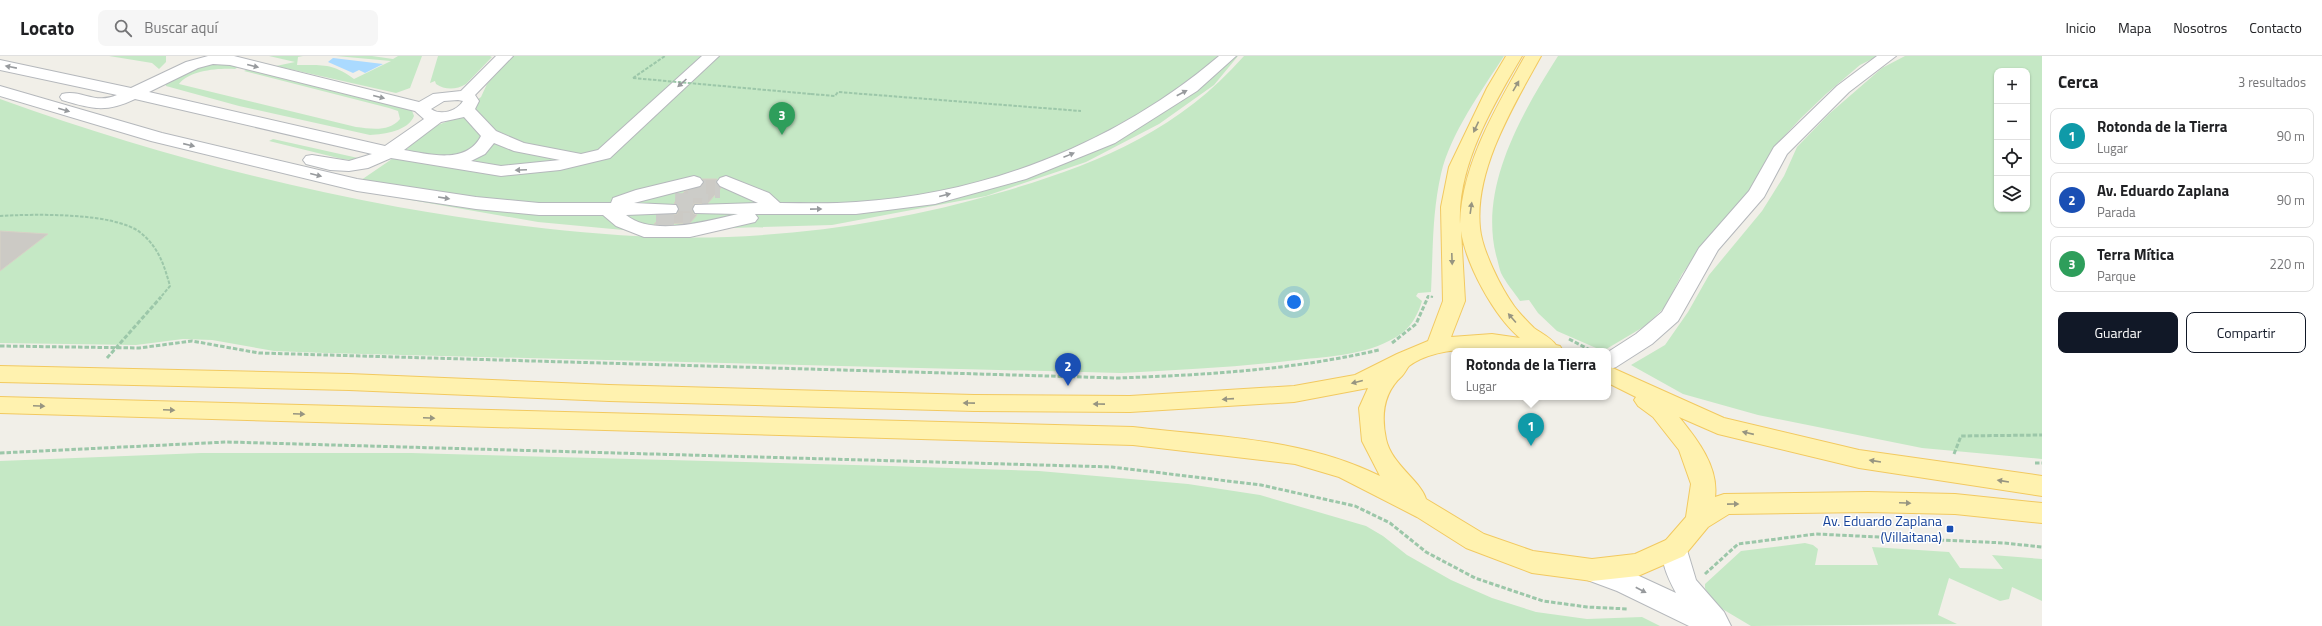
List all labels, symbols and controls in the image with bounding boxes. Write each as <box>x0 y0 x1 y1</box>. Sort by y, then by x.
search box <box>98 10 378 46</box>
text: Locato <box>20 13 74 42</box>
text: Buscar aquí <box>144 16 218 39</box>
icon: search <box>112 17 134 39</box>
text: Inicio <box>2065 17 2096 38</box>
text: Mapa <box>2118 17 2151 38</box>
text: Nosotros <box>2173 17 2227 38</box>
text: Contacto <box>2249 17 2302 38</box>
one-way arrow <box>247 63 259 69</box>
one-way arrow <box>5 64 17 70</box>
map controls <box>1994 68 2030 212</box>
button: + <box>1994 68 2030 104</box>
text: Cerca <box>2058 69 2098 95</box>
text: 3 resultados <box>2238 72 2306 92</box>
one-way arrow <box>677 78 687 87</box>
one-way arrow <box>1512 80 1519 92</box>
one-way arrow <box>1176 89 1188 96</box>
one-way arrow <box>373 94 385 100</box>
pin: 3 <box>769 102 795 135</box>
button: − <box>1994 104 2030 140</box>
one-way arrow <box>58 107 70 113</box>
text: Rotonda de la Tierra <box>2097 115 2228 138</box>
one-way arrow <box>1473 122 1479 133</box>
text: 1 <box>2068 126 2076 146</box>
text: 90 m <box>2277 126 2305 146</box>
text: Lugar <box>2097 138 2128 158</box>
button: locate <box>1994 140 2030 176</box>
one-way arrow <box>183 142 196 148</box>
one-way arrow <box>1063 152 1075 158</box>
one-way arrow <box>515 167 527 174</box>
one-way arrow <box>310 172 322 178</box>
button: layers <box>1994 176 2030 212</box>
text: Av. Eduardo Zaplana <box>2097 179 2229 202</box>
text: 2 <box>2068 190 2076 210</box>
text: 90 m <box>2277 190 2305 210</box>
one-way arrow <box>939 192 952 198</box>
one-way arrow <box>438 195 450 201</box>
one-way arrow <box>1468 201 1474 214</box>
text: Parada <box>2097 202 2136 222</box>
one-way arrow <box>810 206 823 212</box>
text: Terra Mítica <box>2097 243 2174 266</box>
one-way arrow <box>1448 253 1455 265</box>
text: 3 <box>2068 254 2076 274</box>
text: 220 m <box>2269 254 2305 274</box>
text: Parque <box>2097 266 2136 286</box>
your location <box>1284 292 1304 312</box>
button: Guardar <box>2058 312 2178 353</box>
button: Compartir <box>2186 312 2306 353</box>
one-way arrow <box>1507 313 1516 323</box>
popup <box>1451 348 1611 400</box>
pin: 2 <box>1055 353 1081 386</box>
text: Rotonda de la Tierra <box>1466 353 1596 376</box>
text: Lugar <box>1466 376 1497 396</box>
one-way arrow <box>1351 380 1363 386</box>
one-way arrow <box>1222 396 1234 403</box>
one-way arrow <box>962 400 975 406</box>
one-way arrow <box>1092 401 1105 407</box>
one-way arrow <box>33 403 46 409</box>
one-way arrow <box>163 407 176 413</box>
one-way arrow <box>293 410 305 417</box>
pin: 1 <box>1518 413 1544 446</box>
one-way arrow <box>423 414 435 421</box>
one-way arrow <box>1742 429 1754 435</box>
one-way arrow <box>1869 458 1881 464</box>
one-way arrow <box>1997 478 2010 484</box>
one-way arrow <box>1899 500 1912 506</box>
one-way arrow <box>1727 501 1740 507</box>
place label: Av. Eduardo Zaplana (Villaitana) <box>1823 510 1942 547</box>
marker: Av. Eduardo Zaplana (Villaitana) <box>1945 524 1955 534</box>
one-way arrow <box>1635 587 1646 593</box>

